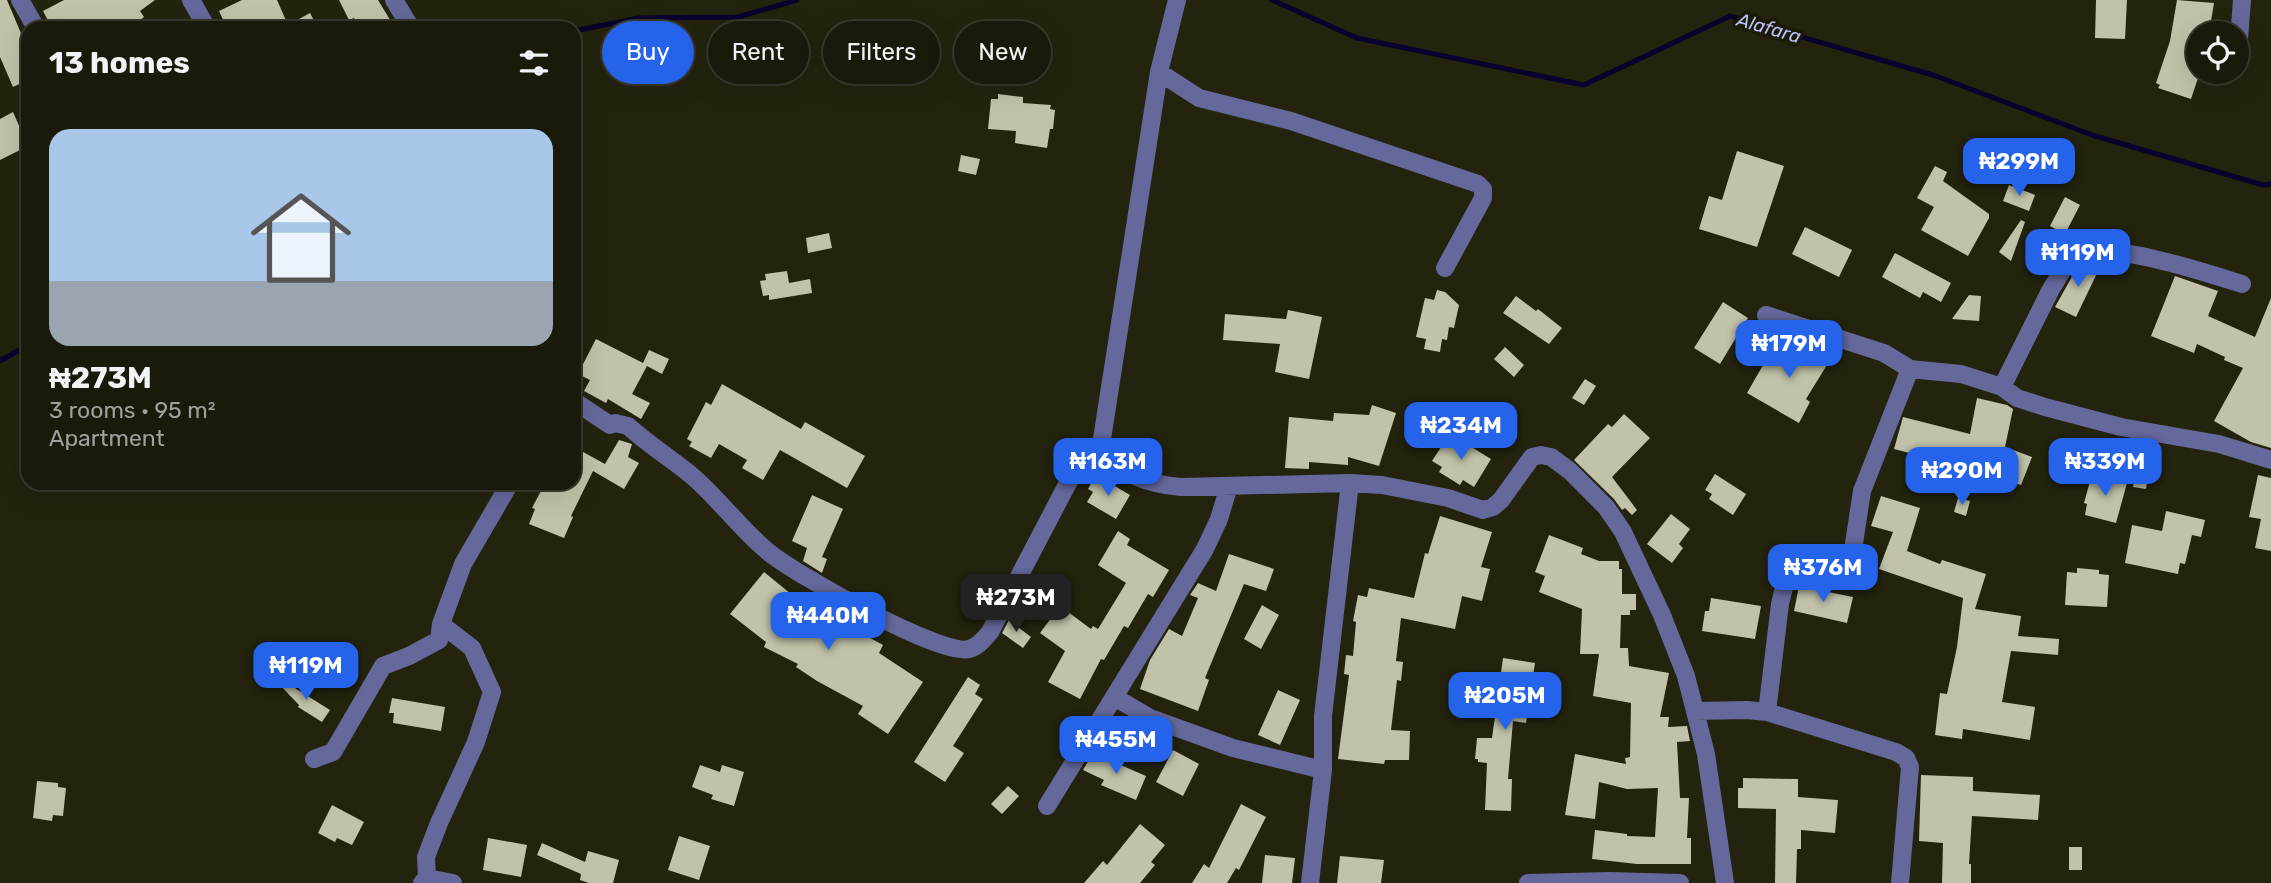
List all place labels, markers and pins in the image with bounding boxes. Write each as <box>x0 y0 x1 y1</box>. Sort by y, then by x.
pin: ₦299M <box>1970 138 2068 198</box>
pin: ₦119M <box>2029 230 2127 289</box>
pin: ₦179M <box>1740 320 1838 380</box>
pin: ₦234M <box>1412 402 1510 462</box>
pin: ₦163M <box>1059 438 1157 498</box>
pin: ₦339M <box>2056 438 2154 498</box>
pin: ₦290M <box>1913 448 2011 507</box>
pin: ₦376M <box>1774 544 1872 604</box>
pin: ₦273M <box>967 574 1065 634</box>
pin: ₦440M <box>779 592 877 652</box>
pin: ₦119M <box>257 642 355 702</box>
pin: ₦205M <box>1456 672 1554 732</box>
pin: ₦455M <box>1067 716 1165 776</box>

